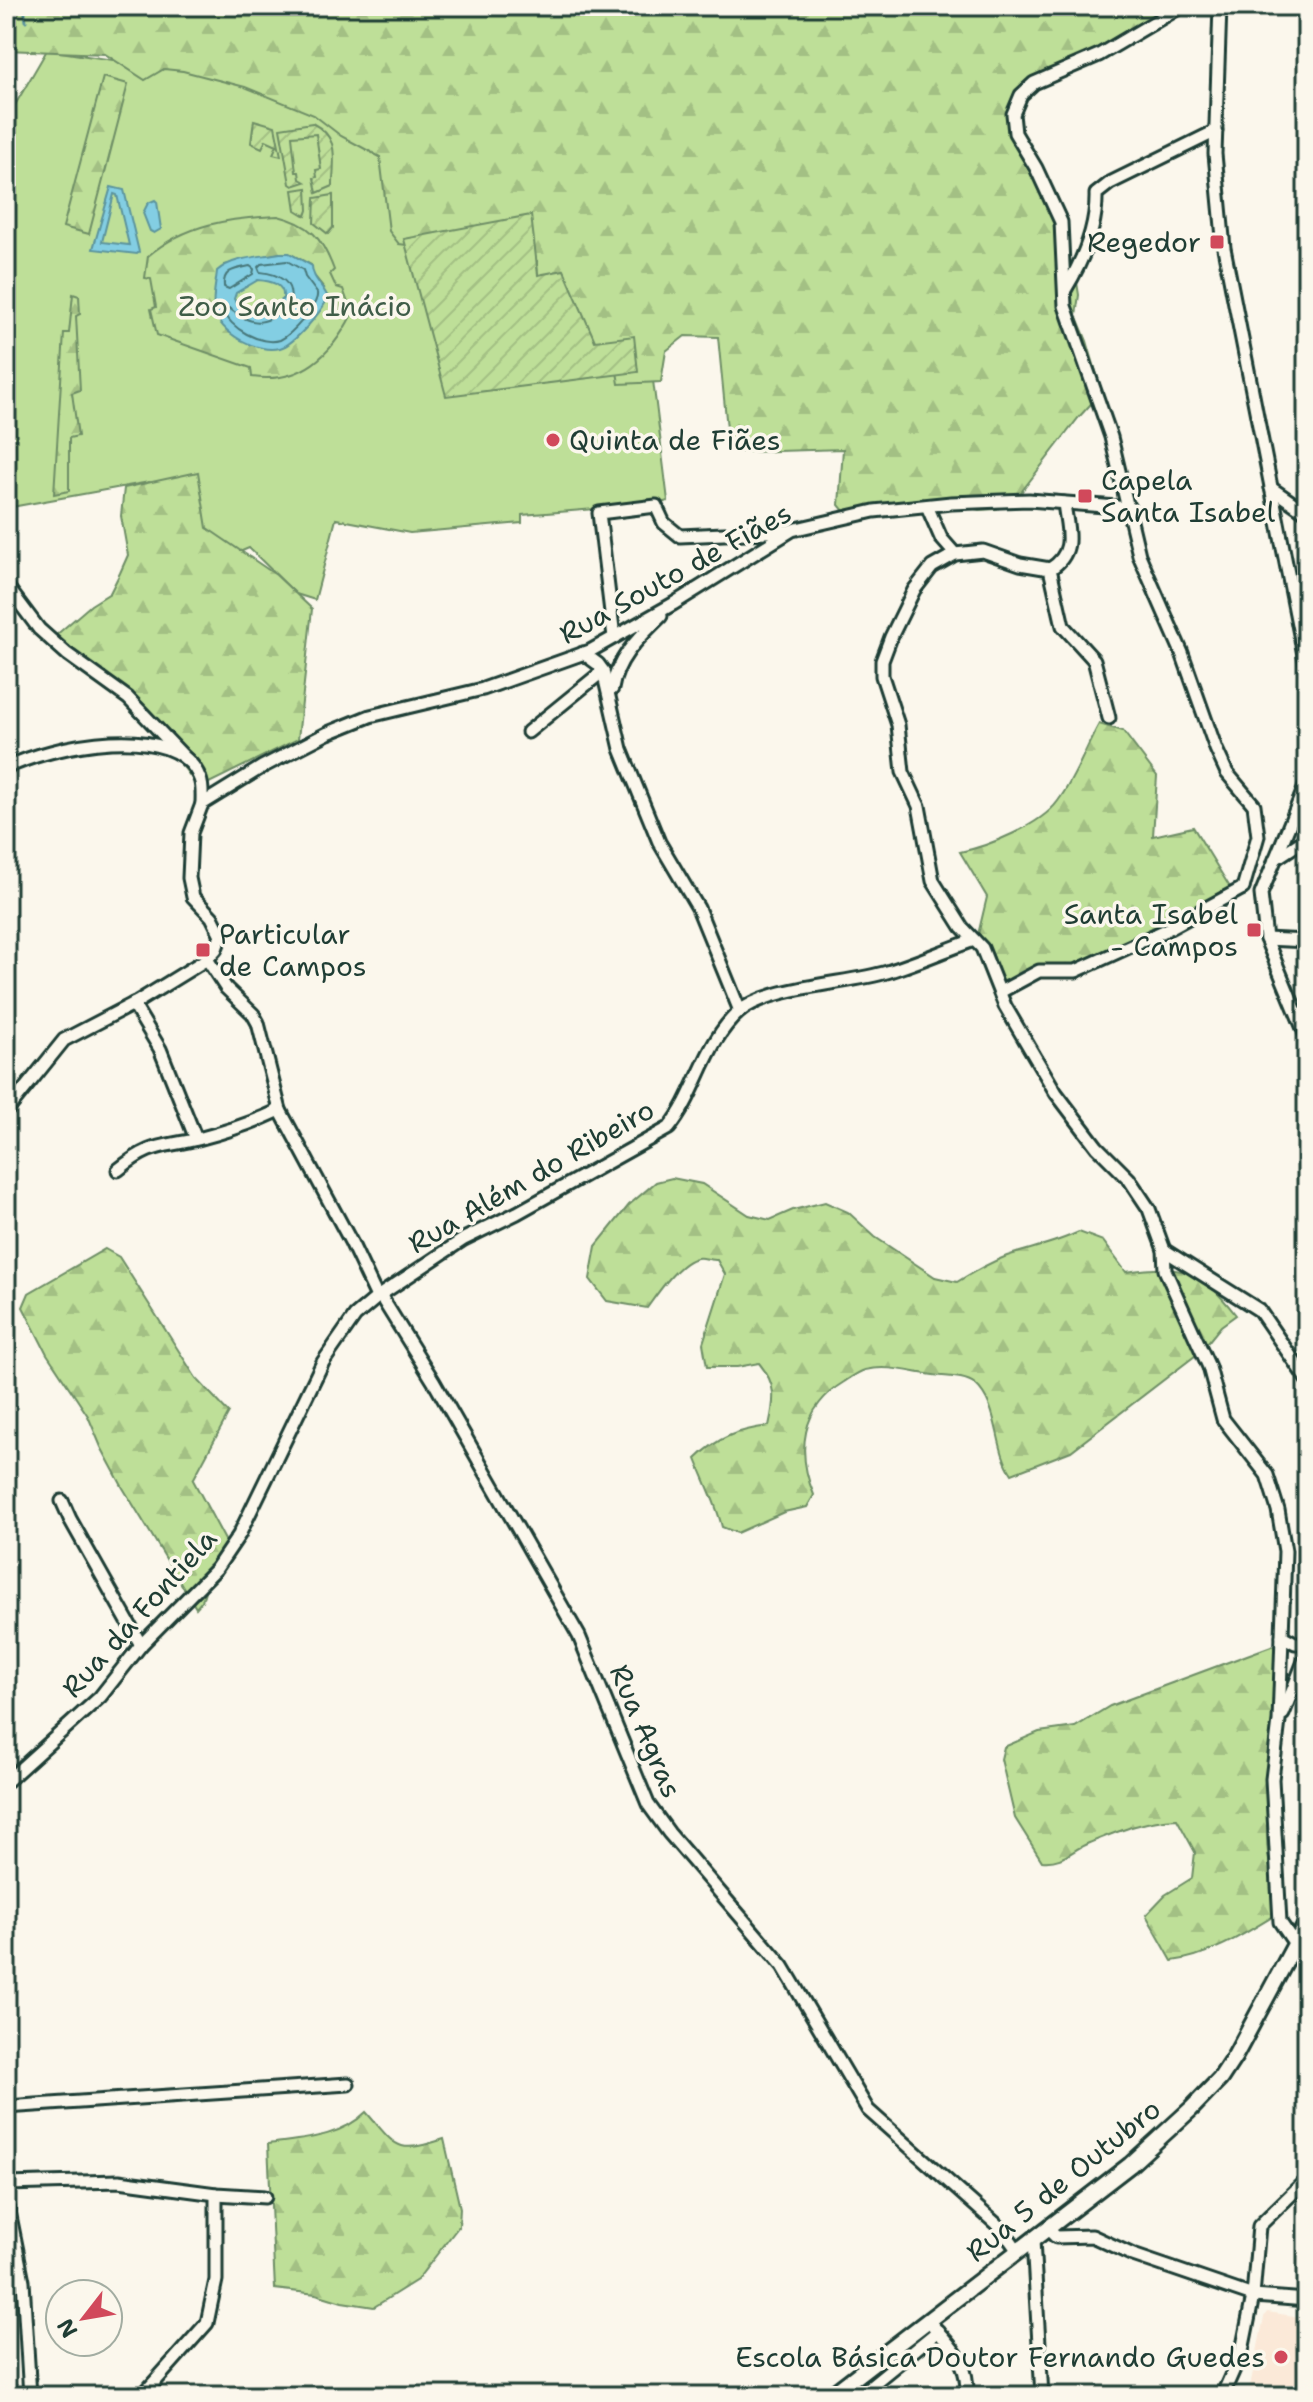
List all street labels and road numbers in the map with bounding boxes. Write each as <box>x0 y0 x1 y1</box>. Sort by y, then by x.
street label: Rua Souto de Fiães <box>552 493 798 653</box>
street label: Rua Além do Ribeiro <box>401 1090 661 1262</box>
street label: Rua da Fontiela <box>53 1520 225 1706</box>
street label: Rua Agras <box>601 1659 691 1803</box>
street label: Rua 5 de Outubro <box>958 2090 1168 2270</box>

